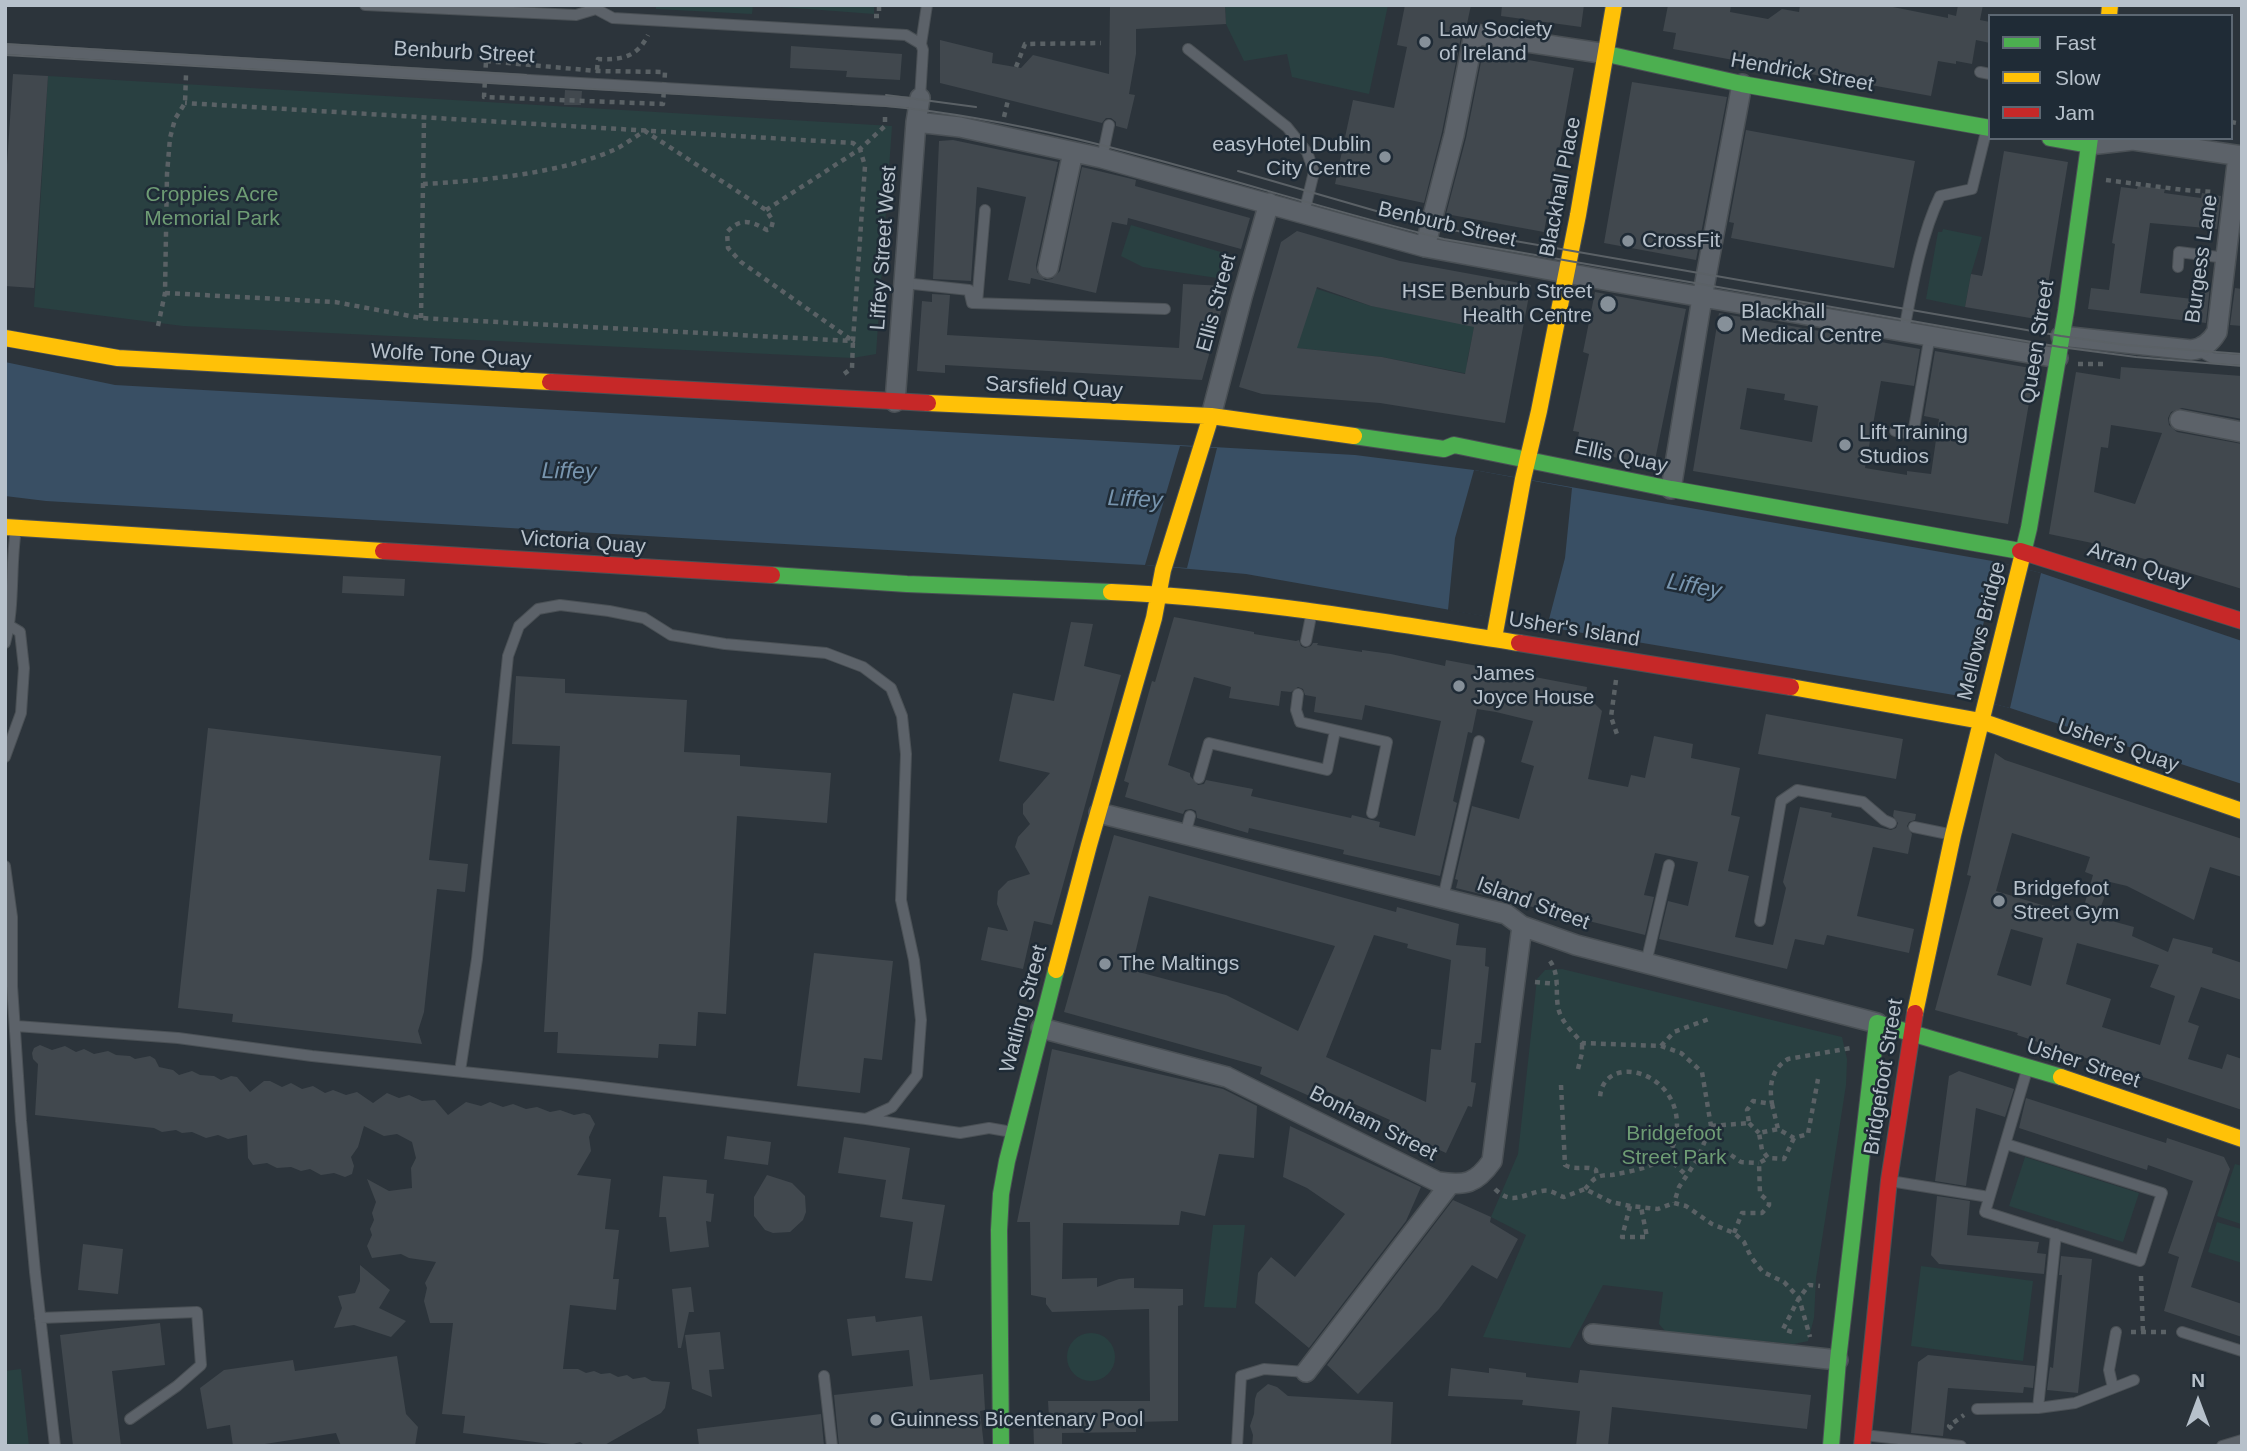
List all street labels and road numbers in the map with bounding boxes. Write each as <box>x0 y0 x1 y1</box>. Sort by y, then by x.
street label: Benburb Street <box>393 37 535 69</box>
street label: Hendrick Street <box>1729 48 1875 98</box>
street label: Blackhall Place <box>1535 115 1587 259</box>
street label: Liffey Street West <box>866 165 902 331</box>
street label: Burgess Lane <box>2181 193 2223 325</box>
street label: Benburb Street <box>1375 197 1519 253</box>
street label: Ellis Street <box>1192 251 1242 355</box>
street label: Queen Street <box>2016 278 2060 406</box>
street label: Wolfe Tone Quay <box>370 339 532 373</box>
street label: Sarsfield Quay <box>985 372 1123 404</box>
street label: Ellis Quay <box>1572 435 1670 479</box>
street label: Victoria Quay <box>519 526 647 560</box>
street label: Arran Quay <box>2084 537 2194 595</box>
street label: Mellows Bridge <box>1953 559 2011 703</box>
street label: Usher's Island <box>1507 607 1641 653</box>
street label: Usher's Quay <box>2054 713 2182 779</box>
street label: Island Street <box>1473 872 1593 936</box>
street label: Watling Street <box>995 942 1053 1076</box>
street label: Bridgefoot Street <box>1859 997 1909 1157</box>
street label: Usher Street <box>2023 1034 2143 1094</box>
street label: Bonham Street <box>1305 1081 1441 1167</box>

